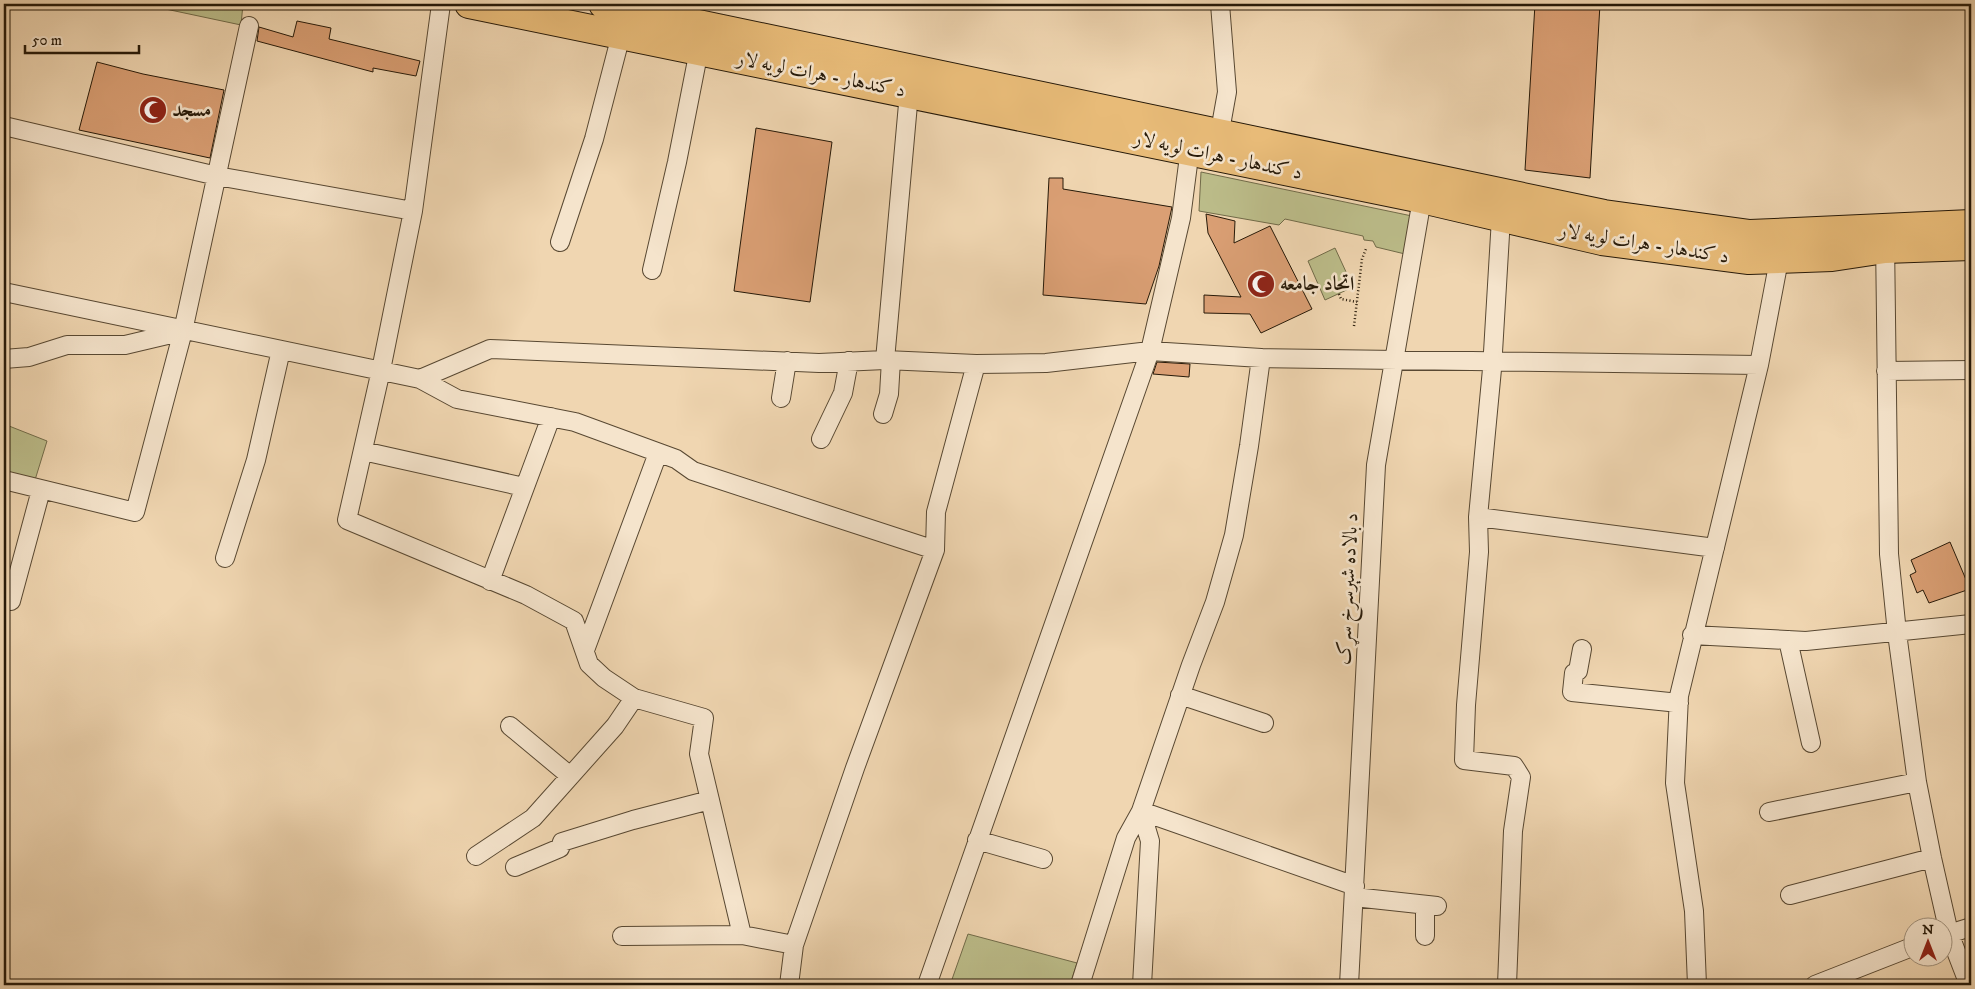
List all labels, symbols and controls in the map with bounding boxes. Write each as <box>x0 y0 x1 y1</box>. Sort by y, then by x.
scale bar <box>25 22 139 54</box>
text: 50 m <box>32 31 62 50</box>
street label: د کندهار - هرات لويه لار <box>733 46 908 104</box>
mosque icon: مسجد <box>138 95 168 125</box>
place label: مسجد <box>172 98 211 123</box>
street label: د کندهار - هرات لويه لار <box>1130 126 1304 186</box>
street label: د کندهار - هرات لويه لار <box>1555 218 1731 270</box>
mosque icon: اتحاد جامعه <box>1246 269 1276 299</box>
place label: اتحاد جامعه <box>1280 272 1354 297</box>
street label: د بالاده شېرسرخ سړک <box>1332 512 1368 666</box>
north arrow <box>1902 916 1952 966</box>
text: N <box>1922 921 1934 939</box>

